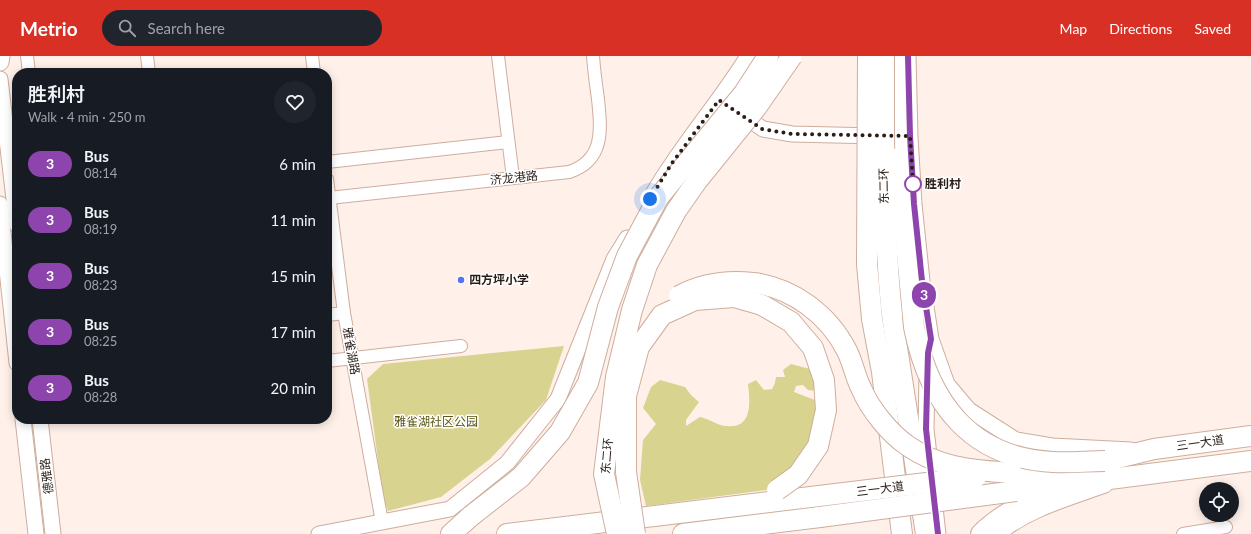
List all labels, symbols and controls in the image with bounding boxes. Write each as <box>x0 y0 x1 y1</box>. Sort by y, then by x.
search box <box>102 10 382 46</box>
text: Metrio <box>20 17 78 40</box>
icon: search <box>116 17 138 39</box>
text: Search here <box>148 19 225 37</box>
text: Map <box>1060 20 1087 37</box>
text: Directions <box>1109 20 1172 37</box>
text: Saved <box>1194 20 1231 37</box>
button: heart <box>274 81 316 123</box>
text: 胜利村 <box>28 82 85 105</box>
text: Walk · 4 min · 250 m <box>28 109 146 125</box>
text: Bus <box>84 147 109 165</box>
text: 3 <box>46 155 54 172</box>
text: 6 min <box>279 155 316 173</box>
text: 08:14 <box>84 165 117 181</box>
street label: 济龙港路 <box>489 168 539 187</box>
street label: 东二环 <box>876 168 891 204</box>
marker: 胜利村 <box>904 175 922 193</box>
place label: 胜利村 <box>925 176 961 191</box>
your location <box>640 189 660 209</box>
text: Bus <box>84 203 109 221</box>
text: 3 <box>46 211 54 228</box>
text: 11 min <box>270 211 316 229</box>
text: 08:19 <box>84 221 117 237</box>
text: Bus <box>84 259 109 277</box>
text: 3 <box>46 267 54 284</box>
text: 15 min <box>270 267 316 285</box>
place label: 四方坪小学 <box>469 272 529 287</box>
marker: 四方坪小学 <box>456 275 466 285</box>
text: 08:23 <box>84 277 117 293</box>
line badge: 3 <box>911 282 937 308</box>
text: 3 <box>920 286 928 303</box>
text: Bus <box>84 315 109 333</box>
text: 3 <box>46 323 54 340</box>
text: 17 min <box>270 323 316 341</box>
street label: 雅雀湖路 <box>340 326 363 376</box>
text: 08:25 <box>84 333 117 349</box>
text: Bus <box>84 371 109 389</box>
text: 3 <box>46 379 54 396</box>
text: 20 min <box>270 379 316 397</box>
text: 08:28 <box>84 389 117 405</box>
park label: 雅雀湖社区公园 <box>394 414 478 429</box>
street label: 三一大道 <box>1175 432 1225 453</box>
street label: 东二环 <box>597 437 616 475</box>
street label: 德雅路 <box>37 457 56 495</box>
street label: 三一大道 <box>855 478 905 499</box>
map controls <box>1199 482 1239 522</box>
button: locate <box>1199 482 1239 522</box>

